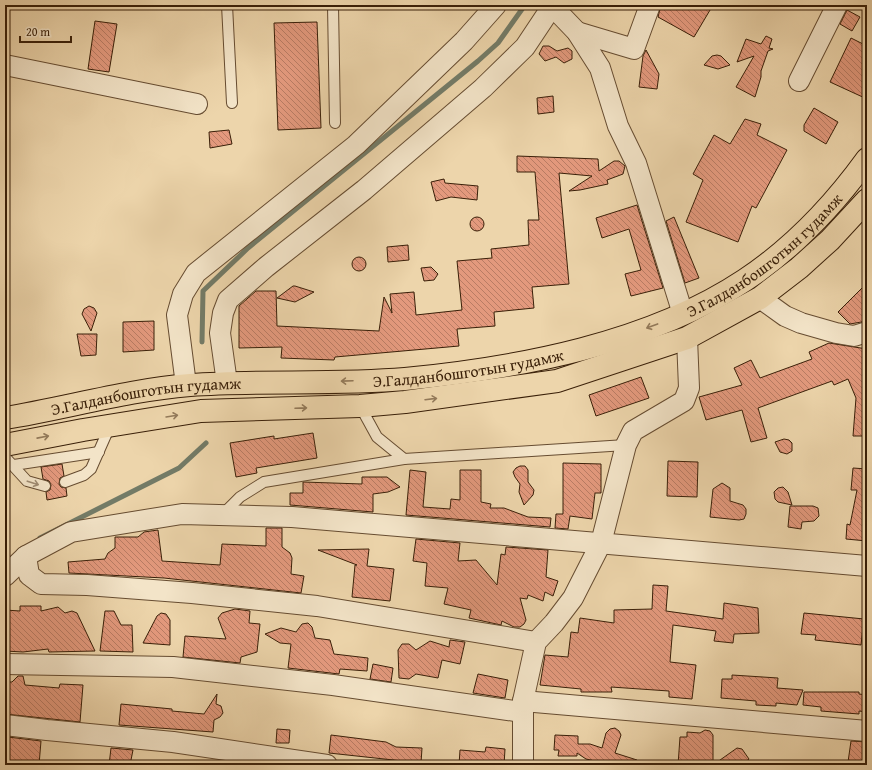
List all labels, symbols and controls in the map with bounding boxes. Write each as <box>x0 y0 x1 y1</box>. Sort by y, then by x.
scale bar <box>20 18 71 44</box>
text: 20 m <box>26 23 50 40</box>
street label: Э.Галданбошготын гудамж <box>682 187 848 323</box>
one-way arrow <box>646 323 659 330</box>
street label: Э.Галданбошготын гудамж <box>372 342 566 393</box>
street label: Э.Галданбошготын гудамж <box>49 371 242 421</box>
one-way arrow <box>341 377 354 385</box>
one-way arrow <box>424 395 437 403</box>
one-way arrow <box>294 404 307 412</box>
one-way arrow <box>165 412 178 420</box>
one-way arrow <box>36 433 49 441</box>
one-way arrow <box>27 480 40 487</box>

